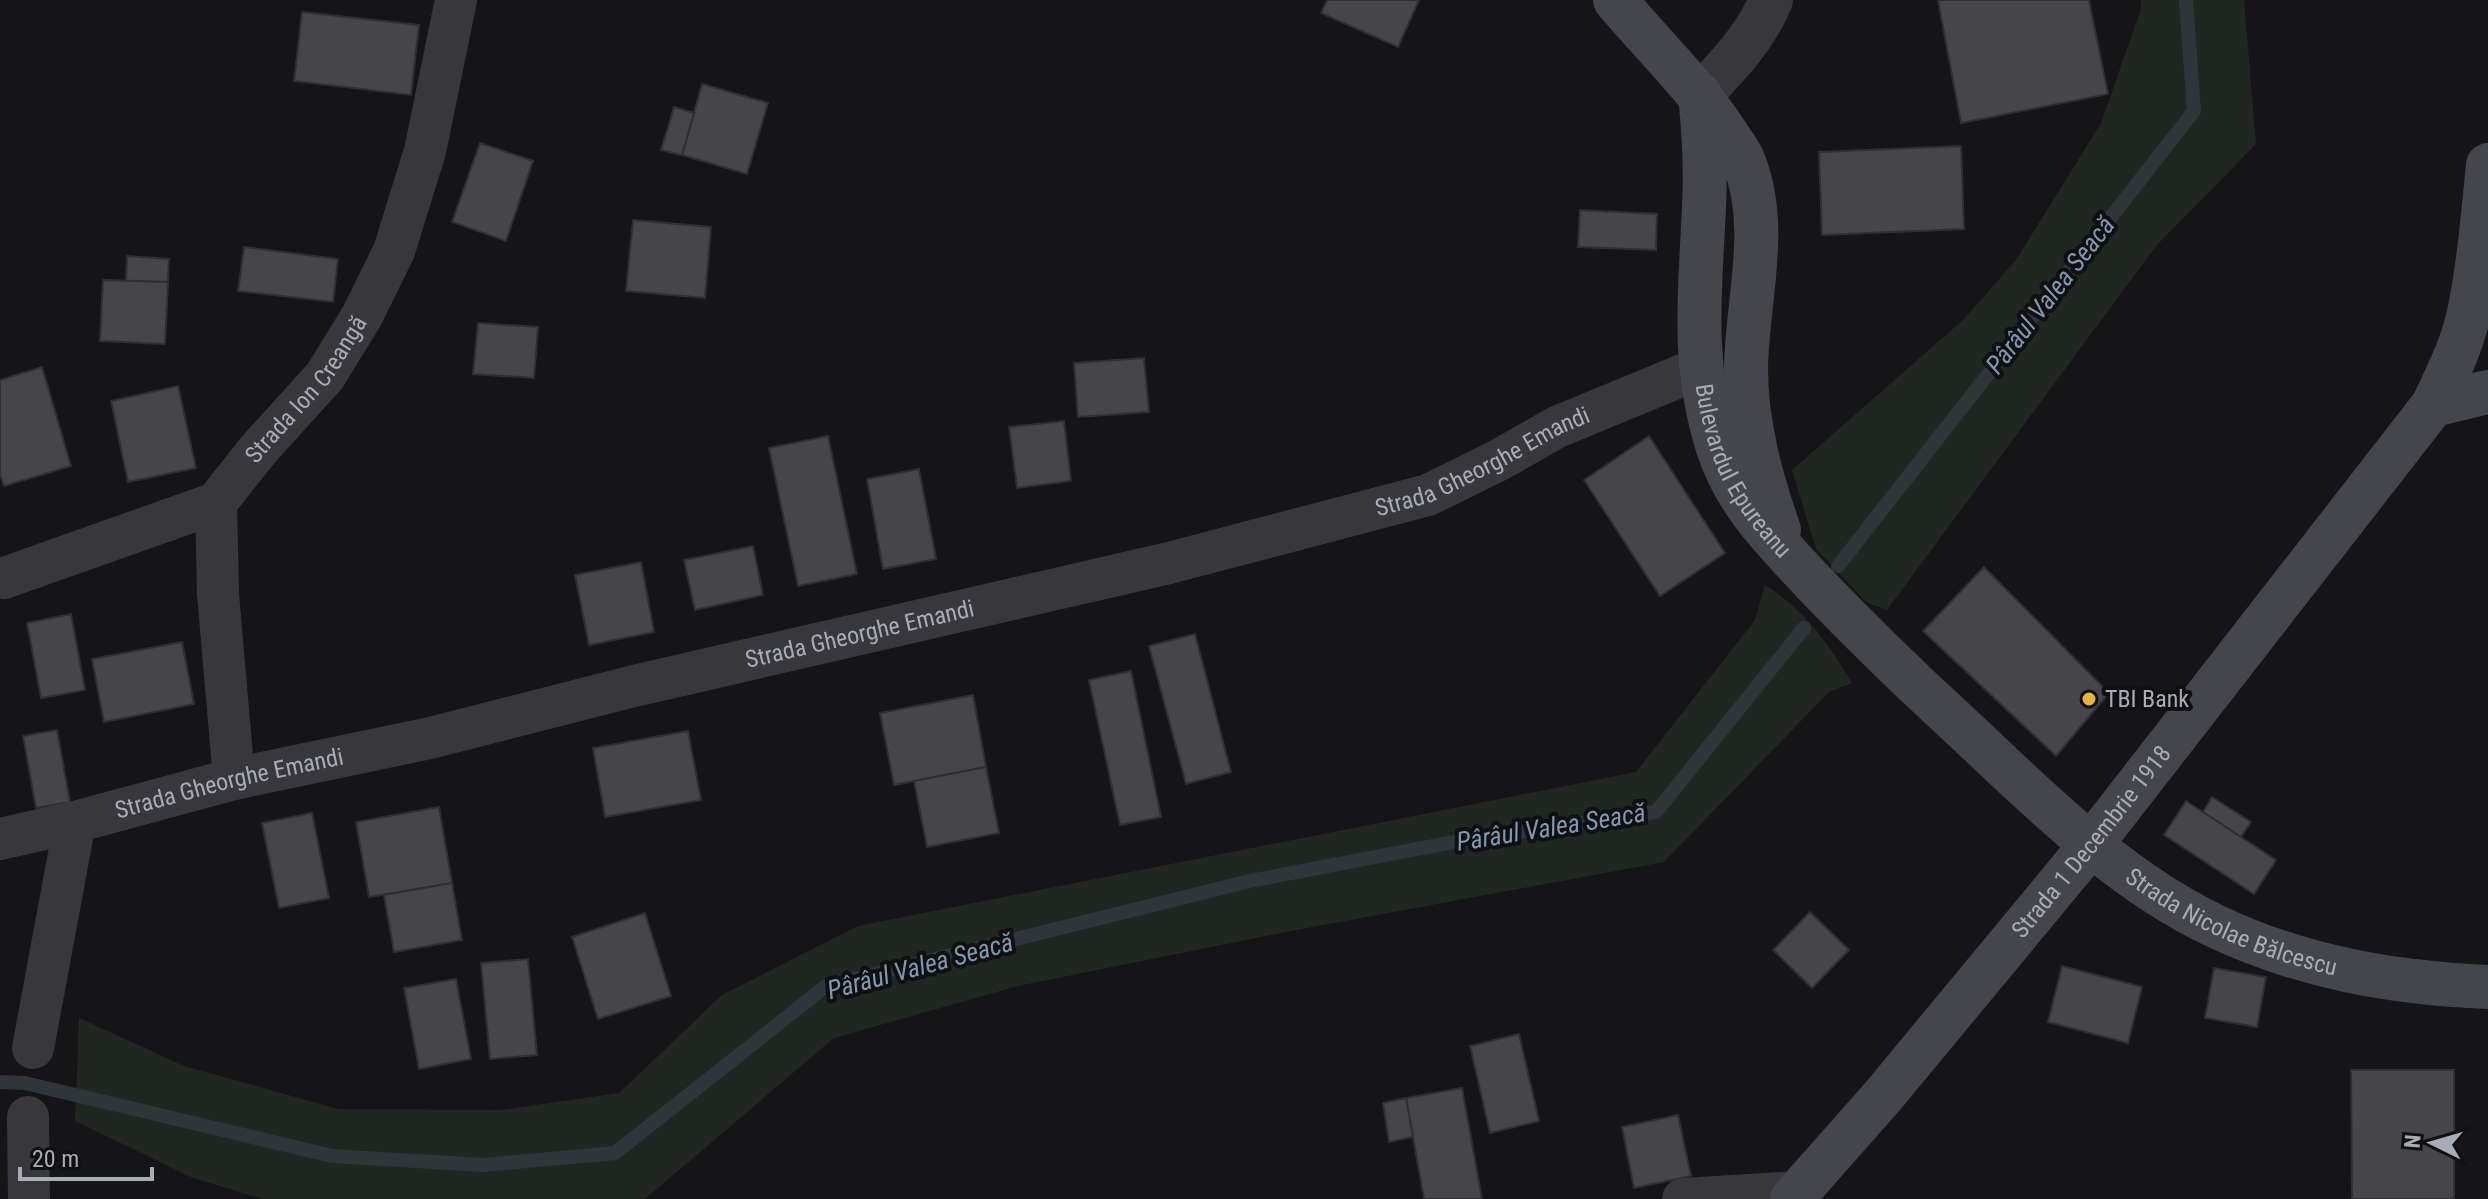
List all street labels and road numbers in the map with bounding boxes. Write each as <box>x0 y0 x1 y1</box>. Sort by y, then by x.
street label: Strada Ion Creangă <box>239 311 373 469</box>
street label: Bulevardul Epureanu <box>1690 382 1797 563</box>
street label: Strada Gheorghe Emandi <box>1372 401 1594 522</box>
street label: Strada Gheorghe Emandi <box>743 594 977 674</box>
street label: Strada 1 Decembrie 1918 <box>2006 740 2177 944</box>
street label: Strada Gheorghe Emandi <box>112 743 346 824</box>
street label: Strada Nicolae Bălcescu <box>2120 862 2340 982</box>

